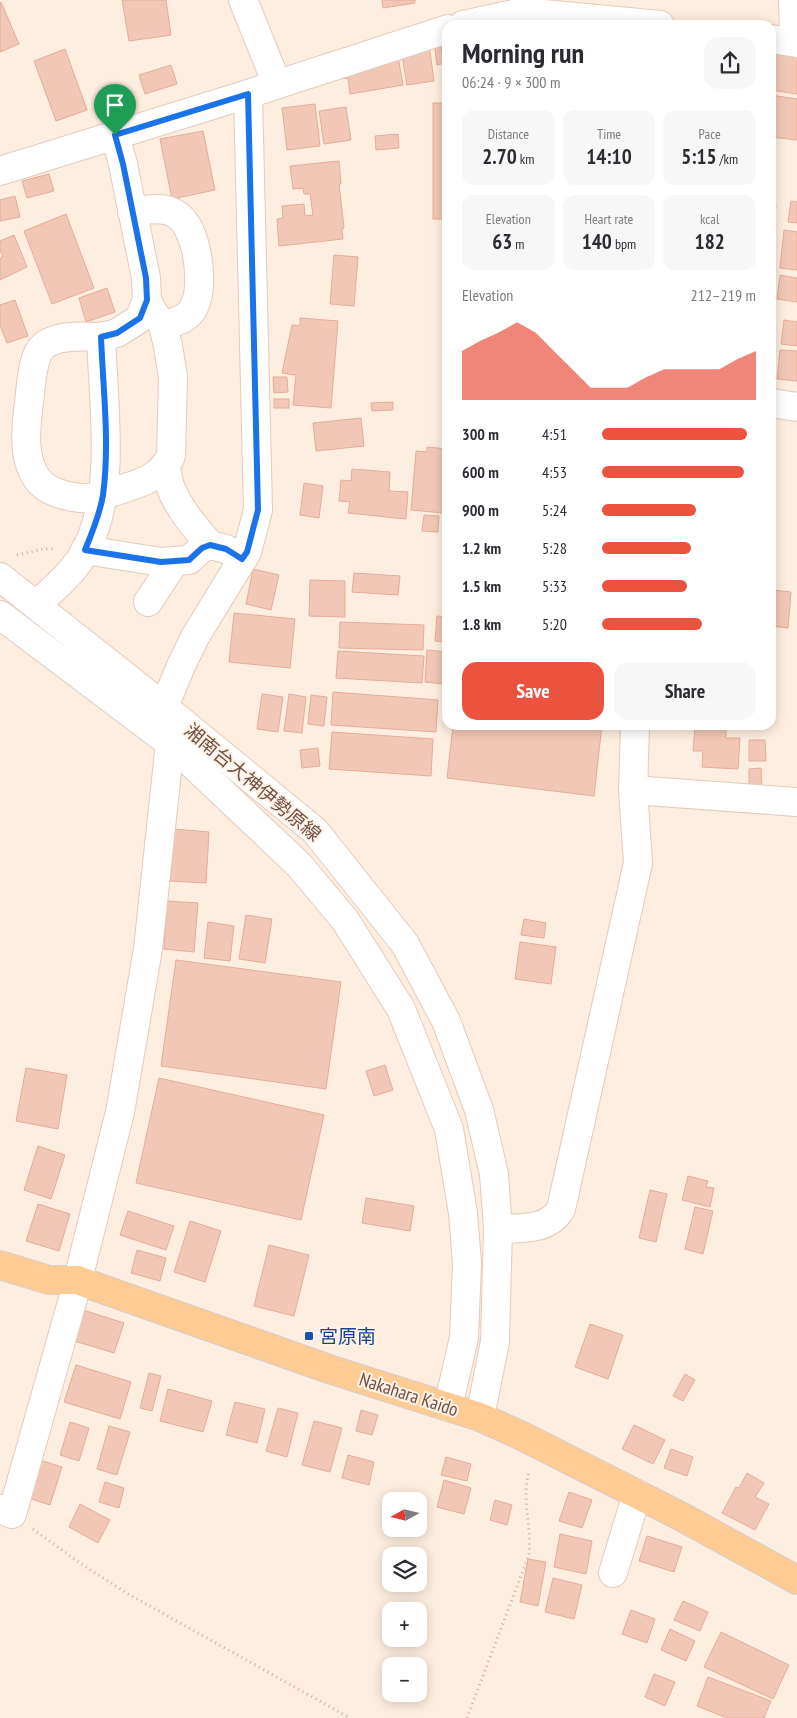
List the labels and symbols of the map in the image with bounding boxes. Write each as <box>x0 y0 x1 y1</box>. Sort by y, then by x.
pin <box>94 84 136 135</box>
street label: 湘南台大神伊勢原線 <box>180 718 326 846</box>
place label: 宮原南 <box>319 1324 376 1348</box>
marker: 宮原南 <box>303 1330 315 1342</box>
street label: Nakahara Kaido <box>356 1367 462 1421</box>
north arrow <box>382 1492 428 1538</box>

